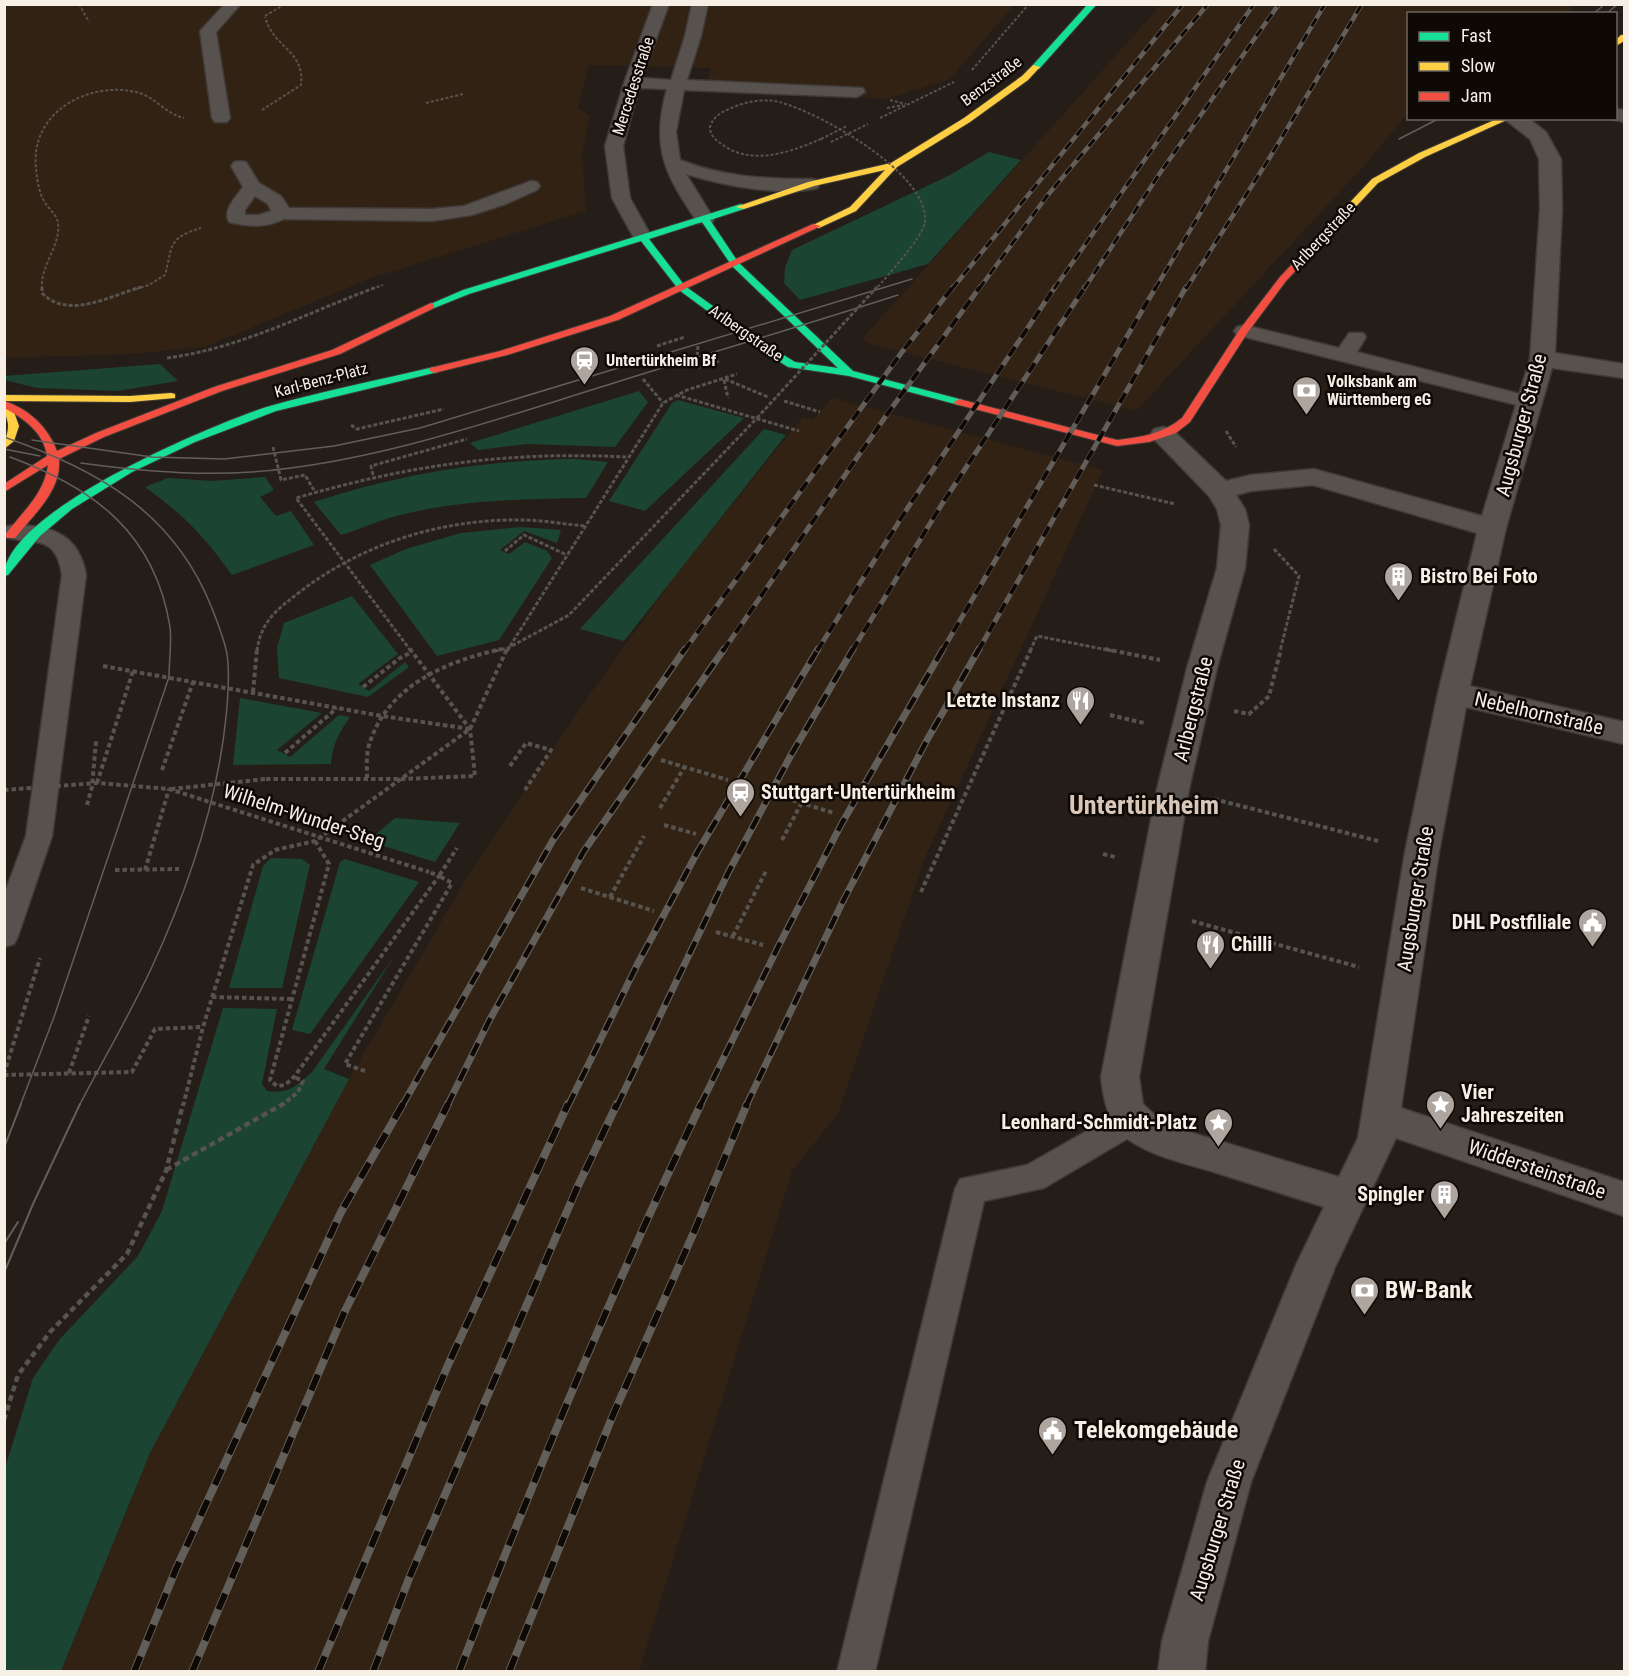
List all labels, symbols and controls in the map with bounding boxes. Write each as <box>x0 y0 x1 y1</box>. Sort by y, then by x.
legend <box>1407 12 1617 120</box>
text: Fast <box>1461 25 1492 46</box>
street label: Mercedesstraße <box>608 35 658 137</box>
street label: Benzstraße <box>957 52 1025 110</box>
text: Slow <box>1461 55 1496 76</box>
text: Jam <box>1461 85 1492 106</box>
street label: Arlbergstraße <box>1287 198 1359 274</box>
street label: Arlbergstraße <box>705 301 787 365</box>
station icon: Untertürkheim Bf <box>569 344 601 386</box>
place label: Untertürkheim Bf <box>606 351 717 370</box>
street label: Augsburger Straße <box>1490 351 1552 499</box>
street label: Karl-Benz-Platz <box>272 358 370 402</box>
place label: Volksbank am Württemberg eG <box>1327 372 1431 409</box>
bank icon: Volksbank am Württemberg eG <box>1290 374 1322 416</box>
building icon: Bistro Bei Foto <box>1383 560 1415 602</box>
place label: Bistro Bei Foto <box>1420 564 1538 588</box>
street label: Arlbergstraße <box>1168 654 1218 764</box>
restaurant icon: Letzte Instanz <box>1065 684 1097 726</box>
street label: Nebelhornstraße <box>1472 687 1606 739</box>
place label: Letzte Instanz <box>947 688 1060 712</box>
station icon: Stuttgart-Untertürkheim <box>724 776 756 818</box>
street label: Wilhelm-Wunder-Steg <box>220 779 388 853</box>
place label: Stuttgart-Untertürkheim <box>761 780 955 804</box>
district label: Untertürkheim <box>1069 790 1219 820</box>
street label: Augsburger Straße <box>1392 825 1438 973</box>
public building icon: DHL Postfiliale <box>1576 906 1608 948</box>
place label: DHL Postfiliale <box>1452 910 1571 934</box>
restaurant icon: Chilli <box>1194 928 1226 970</box>
place label: Chilli <box>1231 932 1272 956</box>
place label: Vier Jahreszeiten <box>1461 1080 1564 1127</box>
place icon: Vier Jahreszeiten <box>1424 1088 1456 1130</box>
place icon: Leonhard-Schmidt-Platz <box>1202 1106 1234 1148</box>
place label: Leonhard-Schmidt-Platz <box>1001 1110 1197 1134</box>
street label: Widdersteinstraße <box>1465 1134 1609 1204</box>
building icon: Spingler <box>1429 1178 1461 1220</box>
place label: Spingler <box>1357 1182 1424 1206</box>
bank icon: BW-Bank <box>1348 1274 1380 1316</box>
place label: BW-Bank <box>1385 1276 1473 1304</box>
public building icon: Telekomgebäude <box>1037 1414 1069 1456</box>
place label: Telekomgebäude <box>1074 1416 1238 1444</box>
street label: Augsburger Straße <box>1184 1456 1250 1604</box>

